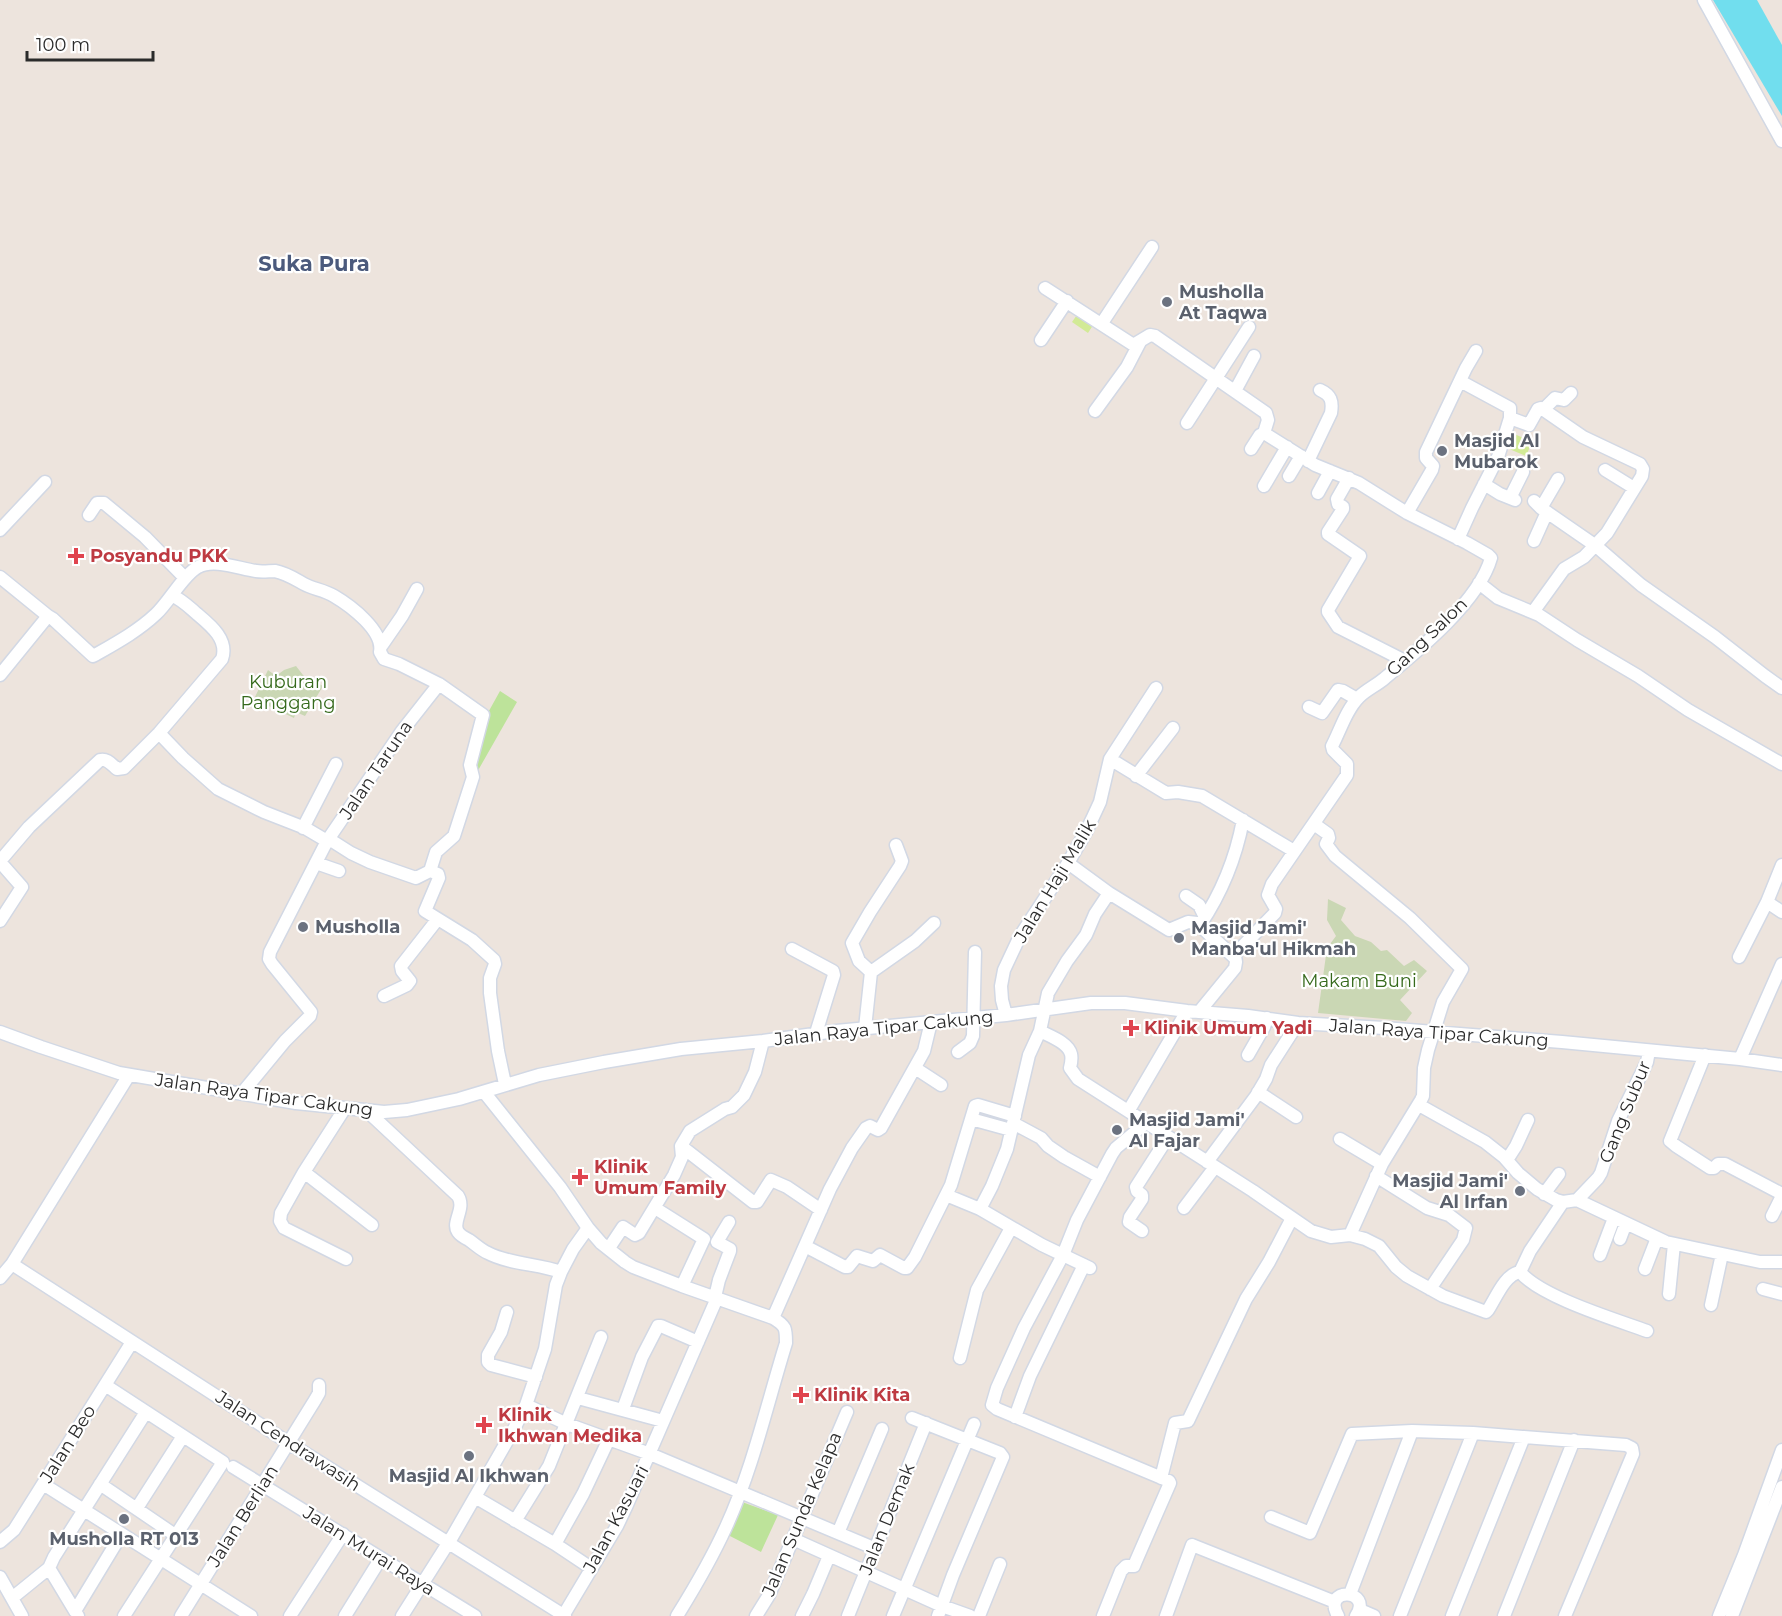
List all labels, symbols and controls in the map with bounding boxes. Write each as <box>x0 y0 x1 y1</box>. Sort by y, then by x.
scale bar <box>27 24 153 62</box>
text: 100 m <box>36 34 90 56</box>
district label: Suka Pura <box>258 251 370 276</box>
place label: Musholla At Taqwa <box>1178 281 1267 324</box>
marker: Musholla At Taqwa <box>1160 295 1174 309</box>
place label: Masjid Al Mubarok <box>1454 430 1540 473</box>
marker: Masjid Al Mubarok <box>1435 444 1449 458</box>
place label: Posyandu PKK <box>90 545 229 567</box>
marker: Posyandu PKK <box>67 547 85 565</box>
street label: Gang Salon <box>1382 593 1472 681</box>
park label: Kuburan Panggang <box>240 671 336 714</box>
street label: Jalan Taruna <box>334 716 417 824</box>
street label: Jalan Haji Malik <box>1009 815 1101 948</box>
place label: Musholla <box>315 916 400 938</box>
place label: Masjid Jami' Manba'ul Hikmah <box>1191 917 1356 960</box>
marker: Musholla <box>296 920 310 934</box>
marker: Masjid Jami' Manba'ul Hikmah <box>1172 931 1186 945</box>
park label: Makam Buni <box>1301 970 1417 992</box>
street label: Jalan Raya Tipar Cakung <box>772 1006 995 1051</box>
street label: Jalan Raya Tipar Cakung <box>1327 1014 1550 1052</box>
place label: Klinik Umum Yadi <box>1144 1017 1312 1039</box>
marker: Klinik Umum Yadi <box>1122 1019 1140 1037</box>
street label: Gang Subur <box>1594 1058 1656 1166</box>
street label: Jalan Raya Tipar Cakung <box>152 1069 375 1121</box>
place label: Masjid Jami' Al Fajar <box>1128 1109 1245 1152</box>
marker: Masjid Jami' Al Fajar <box>1110 1123 1124 1137</box>
place label: Klinik Umum Family <box>594 1156 726 1199</box>
marker: Klinik Umum Family <box>571 1168 589 1186</box>
place label: Masjid Jami' Al Irfan <box>1392 1170 1508 1213</box>
marker: Masjid Jami' Al Irfan <box>1513 1184 1527 1198</box>
place label: Klinik Kita <box>814 1384 910 1406</box>
street label: Jalan Cendrawasih <box>211 1385 365 1496</box>
marker: Klinik Kita <box>792 1386 810 1404</box>
street label: Jalan Beo <box>35 1401 101 1488</box>
place label: Klinik Ikhwan Medika <box>498 1404 642 1447</box>
marker: Klinik Ikhwan Medika <box>475 1416 493 1434</box>
street label: Jalan Sunda Kelapa <box>757 1429 847 1600</box>
marker: Masjid Al Ikhwan <box>462 1449 476 1463</box>
street label: Jalan Demak <box>854 1460 919 1579</box>
street label: Jalan Berlian <box>202 1461 283 1572</box>
street label: Jalan Kasuari <box>578 1461 654 1577</box>
place label: Masjid Al Ikhwan <box>389 1465 549 1487</box>
street label: Jalan Murai Raya <box>298 1501 439 1600</box>
marker: Musholla RT 013 <box>117 1512 131 1526</box>
place label: Musholla RT 013 <box>49 1528 199 1550</box>

